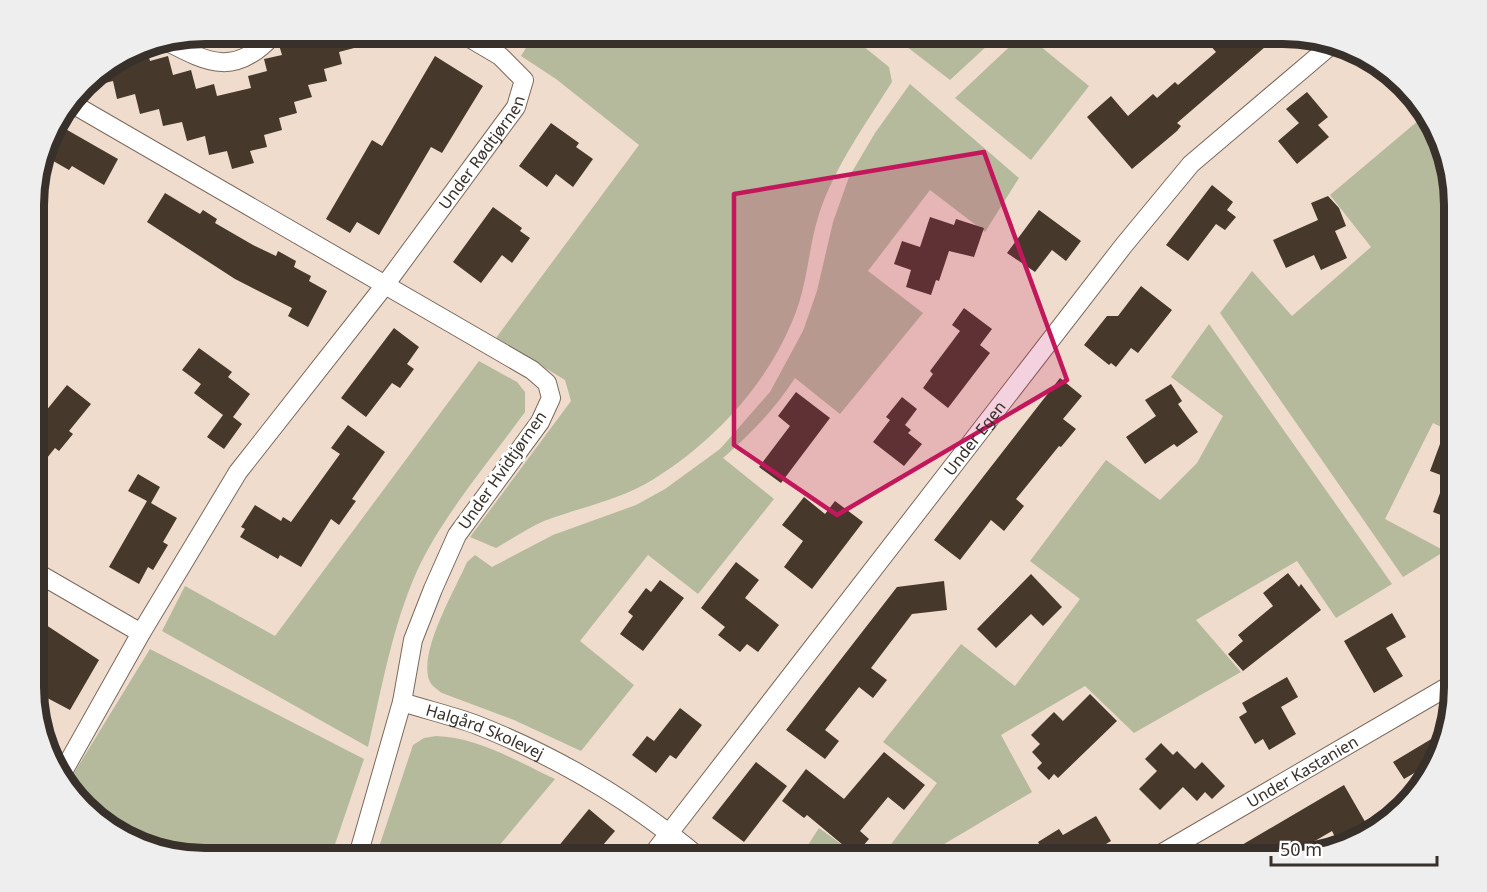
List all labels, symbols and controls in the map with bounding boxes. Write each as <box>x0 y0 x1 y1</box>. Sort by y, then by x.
street label: Under Rødtjørnen <box>433 93 530 214</box>
street label: Under Egen <box>939 396 1010 480</box>
street label: Under Hvidtjørnen <box>453 406 551 534</box>
street label: Halgård Skolevej <box>423 699 548 764</box>
street label: Under Kastanien <box>1243 730 1362 812</box>
scale bar <box>1271 829 1438 867</box>
text: 50 m <box>1280 837 1322 861</box>

